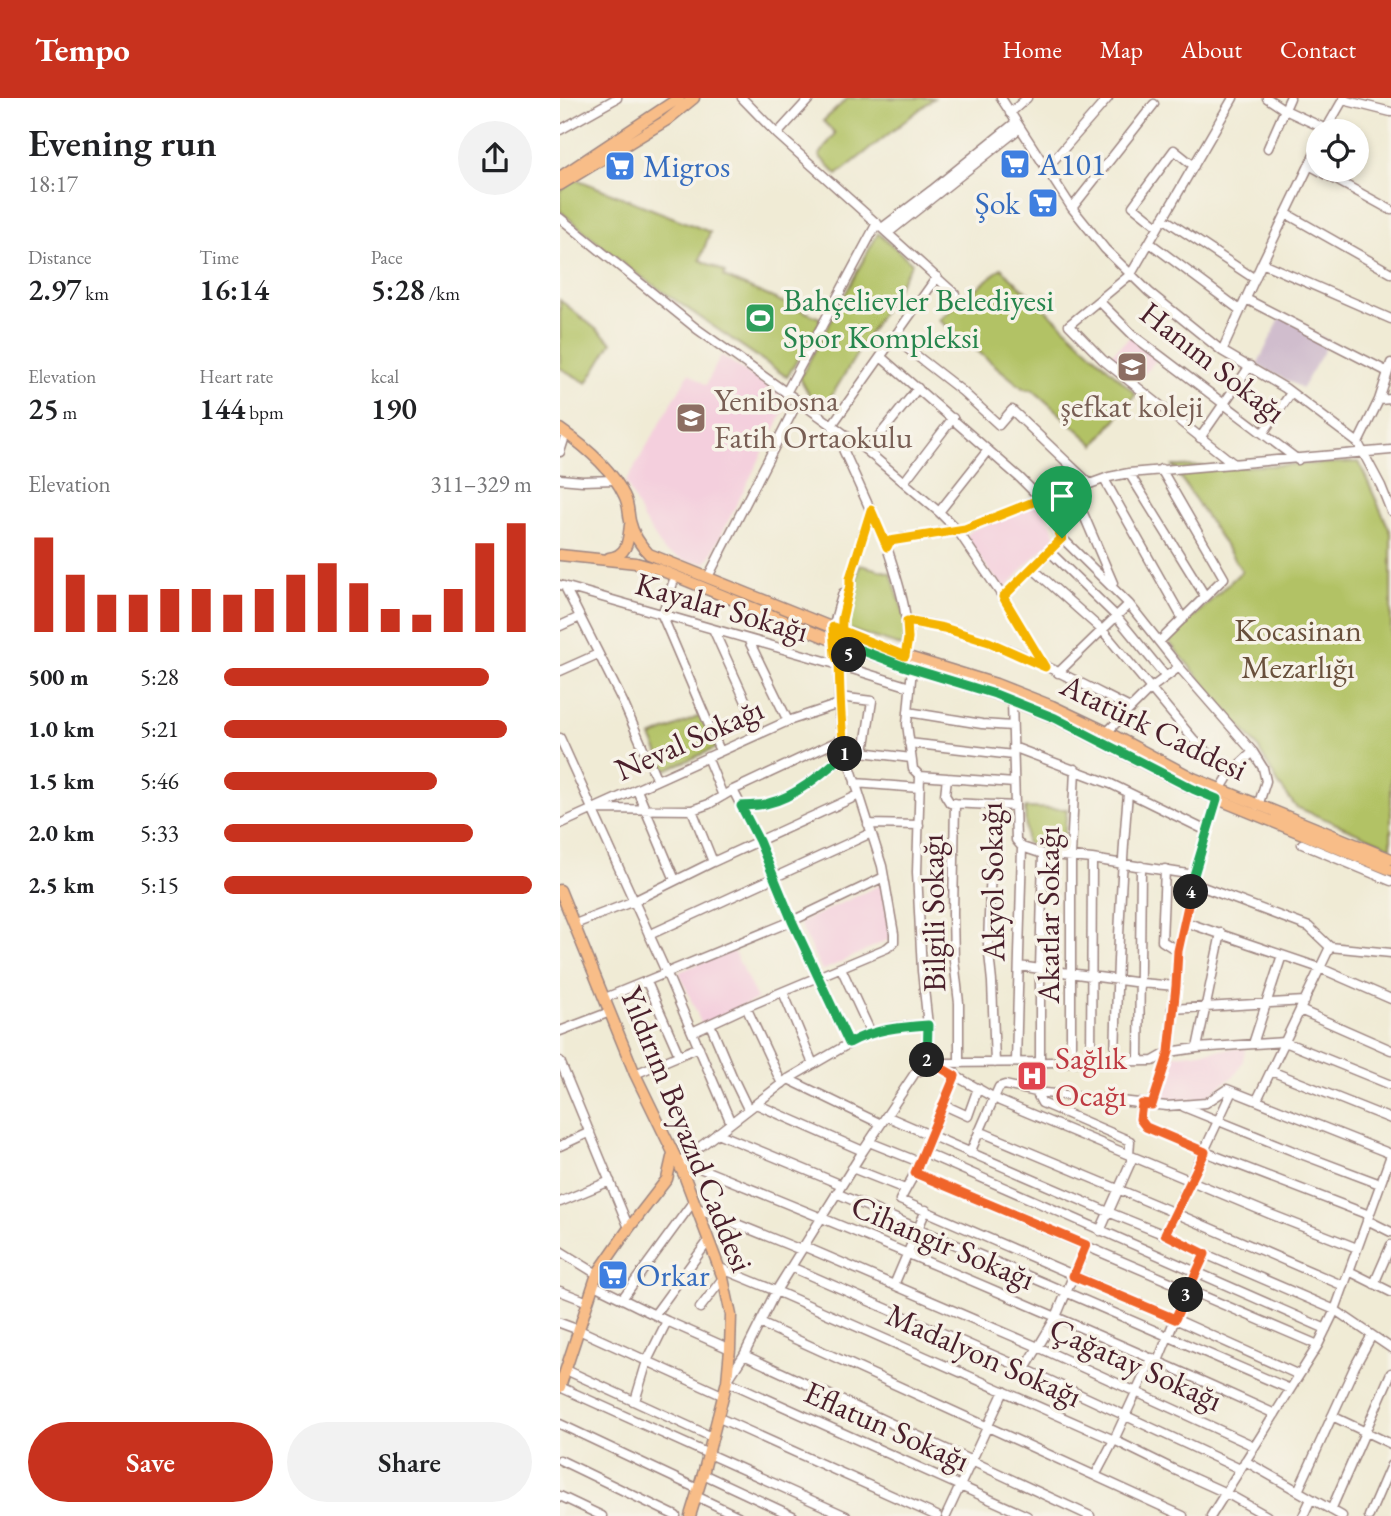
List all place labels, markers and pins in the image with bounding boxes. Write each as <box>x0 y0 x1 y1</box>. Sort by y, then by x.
place label: A101 <box>1037 143 1106 185</box>
place label: Migros <box>643 145 730 187</box>
supermarket icon: A101 <box>998 147 1032 181</box>
supermarket icon: Migros <box>603 149 637 183</box>
place label: Şok <box>975 182 1021 224</box>
supermarket icon: Şok <box>1026 186 1060 220</box>
place label: Bahçelievler Belediyesi Spor Kompleksi <box>783 279 1054 358</box>
sports icon: Bahçelievler Belediyesi Spor Kompleksi <box>743 301 777 335</box>
school or university icon: şefkat koleji <box>1115 350 1149 384</box>
place label: Yenibosna Fatih Ortaokulu <box>714 379 913 458</box>
place label: şefkat koleji <box>1061 385 1204 427</box>
school or university icon: Yenibosna Fatih Ortaokulu <box>674 401 708 435</box>
pin <box>1032 466 1092 538</box>
pin: 5 <box>832 638 866 672</box>
pin: 1 <box>828 736 862 772</box>
pin: 4 <box>1174 874 1208 910</box>
place label: Sağlık Ocağı <box>1055 1037 1128 1116</box>
pin: 2 <box>910 1042 944 1077</box>
hospital icon: Sağlık Ocağı <box>1015 1059 1049 1093</box>
place label: Orkar <box>636 1254 710 1296</box>
supermarket icon: Orkar <box>596 1258 630 1292</box>
pin: 3 <box>1168 1278 1204 1312</box>

